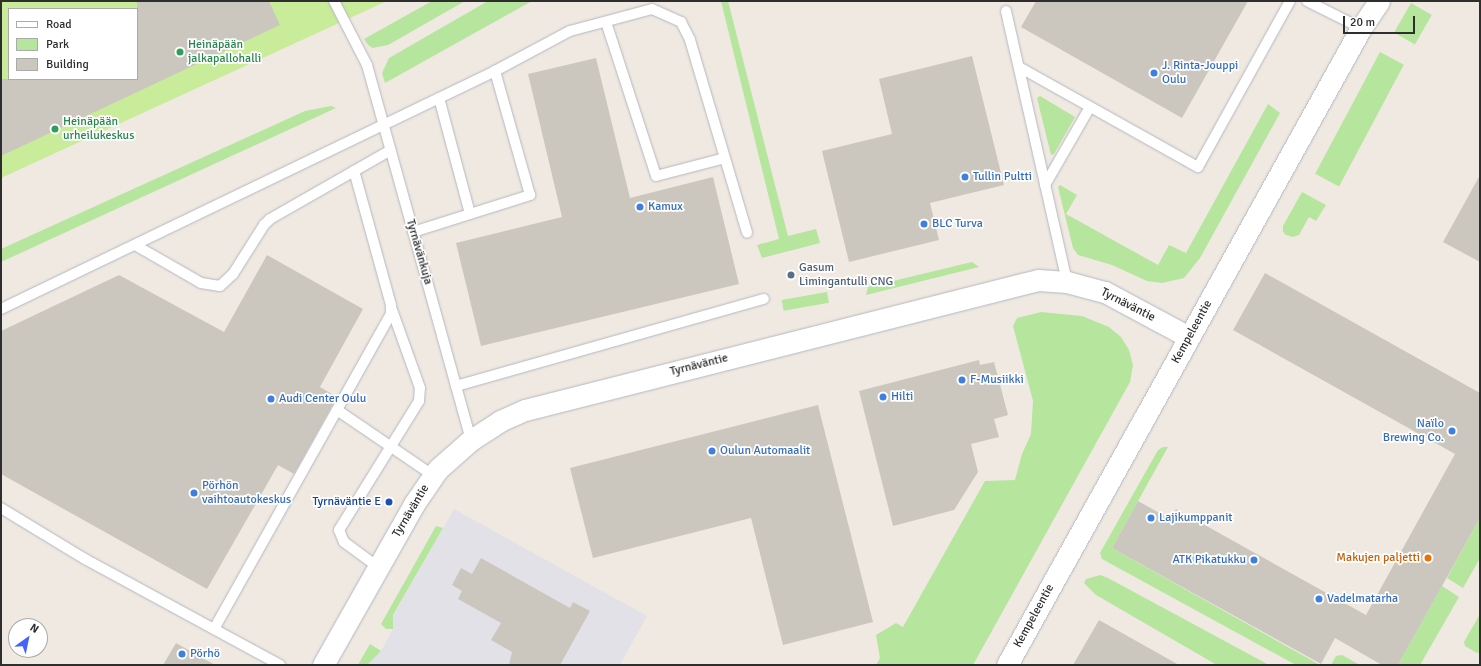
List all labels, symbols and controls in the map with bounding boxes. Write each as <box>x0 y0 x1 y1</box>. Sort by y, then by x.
legend <box>8 8 138 80</box>
scale bar <box>1345 8 1417 34</box>
text: 20 m <box>1350 15 1375 30</box>
text: Road <box>46 17 72 32</box>
text: Park <box>46 37 69 52</box>
place label: Heinäpään jalkapallohalli <box>188 38 261 66</box>
marker: Heinäpään jalkapallohalli <box>175 47 185 57</box>
text: Building <box>46 57 89 72</box>
place label: J. Rinta-Jouppi Oulu <box>1162 59 1238 87</box>
marker: J. Rinta-Jouppi Oulu <box>1149 68 1159 78</box>
place label: Heinäpään urheilukeskus <box>63 115 134 143</box>
marker: Heinäpään urheilukeskus <box>50 124 60 134</box>
place label: Tullin Pultti <box>973 170 1032 184</box>
marker: Tullin Pultti <box>960 172 970 182</box>
place label: Kamux <box>648 200 683 214</box>
marker: Kamux <box>635 202 645 212</box>
place label: BLC Turva <box>932 217 983 231</box>
street label: Tyrnävänkuja <box>403 218 435 286</box>
marker: BLC Turva <box>919 219 929 229</box>
place label: Gasum Limingantulli CNG <box>799 261 893 289</box>
marker: Gasum Limingantulli CNG <box>786 270 796 280</box>
street label: Tyrnäväntie <box>1098 285 1158 325</box>
street label: Kempeleentie <box>1169 298 1215 366</box>
street label: Tyrnäväntie <box>669 351 729 379</box>
place label: F-Musiikki <box>970 373 1024 387</box>
marker: F-Musiikki <box>957 375 967 385</box>
place label: Hilti <box>891 390 913 404</box>
place label: Audi Center Oulu <box>279 392 366 406</box>
marker: Hilti <box>878 392 888 402</box>
marker: Audi Center Oulu <box>266 394 276 404</box>
place label: Naïlo Brewing Co. <box>1383 417 1444 445</box>
marker: Naïlo Brewing Co. <box>1447 426 1457 436</box>
place label: Oulun Automaalit <box>720 444 810 458</box>
marker: Oulun Automaalit <box>707 446 717 456</box>
place label: Pörhön vaihtoautokeskus <box>202 479 291 507</box>
street label: Tyrnäväntie <box>390 482 432 540</box>
marker: Pörhön vaihtoautokeskus <box>189 488 199 498</box>
place label: Tyrnäväntie E <box>312 495 381 509</box>
marker: Tyrnäväntie E <box>384 497 394 507</box>
place label: Lajikumppanit <box>1159 511 1233 525</box>
marker: Lajikumppanit <box>1146 513 1156 523</box>
place label: Makujen paljetti <box>1336 551 1420 565</box>
place label: ATK Pikatukku <box>1172 553 1246 567</box>
marker: Makujen paljetti <box>1423 553 1433 563</box>
marker: ATK Pikatukku <box>1249 555 1259 565</box>
street label: Kempeleentie <box>1011 582 1057 650</box>
place label: Vadelmatarha <box>1327 592 1398 606</box>
marker: Vadelmatarha <box>1314 594 1324 604</box>
north arrow <box>8 618 48 658</box>
text: N <box>28 621 41 636</box>
place label: Pörhö <box>190 647 220 661</box>
marker: Pörhö <box>177 649 187 659</box>

